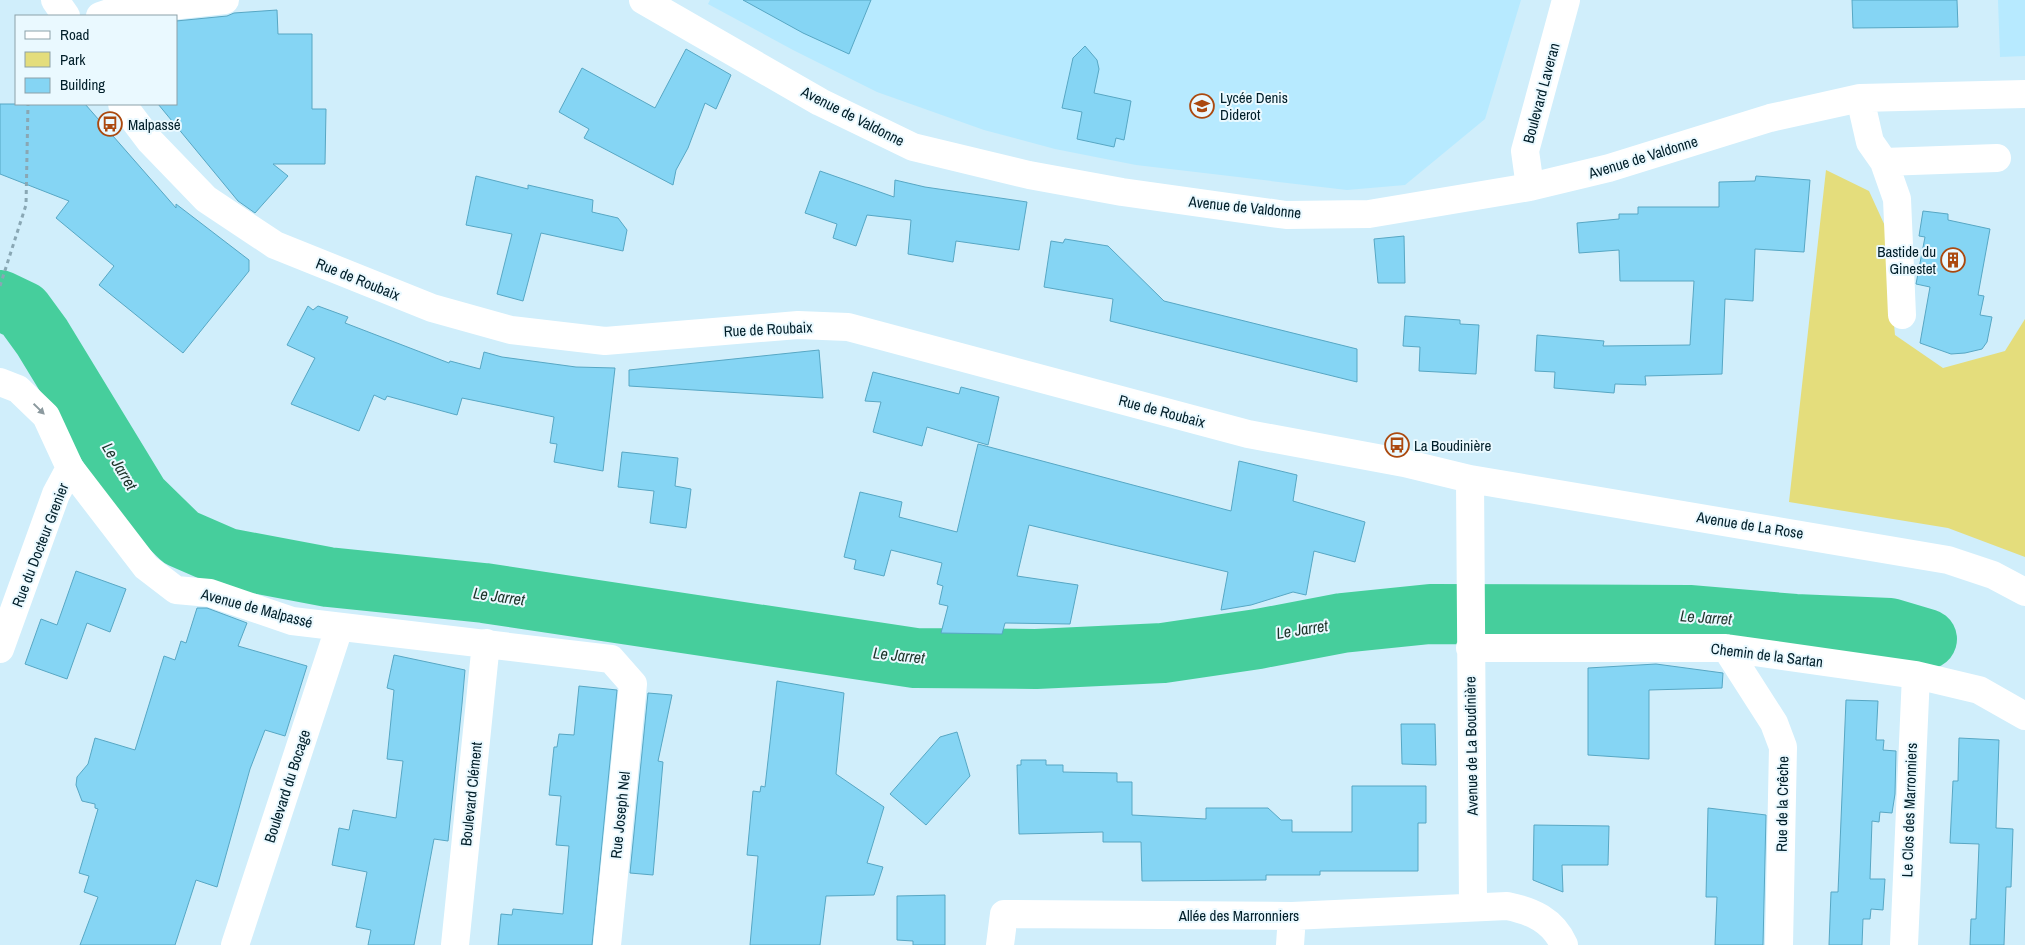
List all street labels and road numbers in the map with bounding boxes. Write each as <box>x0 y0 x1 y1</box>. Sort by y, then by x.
street label: Boulevard Laveran <box>1517 40 1565 146</box>
street label: Avenue de Valdonne <box>797 81 908 151</box>
street label: Avenue de Valdonne <box>1585 130 1700 184</box>
street label: Avenue de Valdonne <box>1187 191 1302 223</box>
street label: Rue de Roubaix <box>313 253 404 306</box>
street label: Rue de Roubaix <box>723 316 814 342</box>
street label: Rue de Roubaix <box>1116 389 1208 433</box>
street label: Rue du Docteur Grenier <box>7 480 73 610</box>
street label: Avenue de La Rose <box>1694 506 1805 544</box>
street label: Avenue de Malpassé <box>198 583 315 633</box>
street label: Chemin de la Sartan <box>1710 638 1824 672</box>
street label: Avenue de La Boudinière <box>1459 676 1483 817</box>
street label: Boulevard du Bocage <box>259 727 315 845</box>
street label: Boulevard Clément <box>455 740 487 847</box>
street label: Le Clos des Marronniers <box>1896 742 1922 878</box>
street label: Rue de la Crêche <box>1771 756 1793 852</box>
street label: Rue Joseph Nel <box>605 770 635 860</box>
street label: Allée des Marronniers <box>1178 905 1299 926</box>

